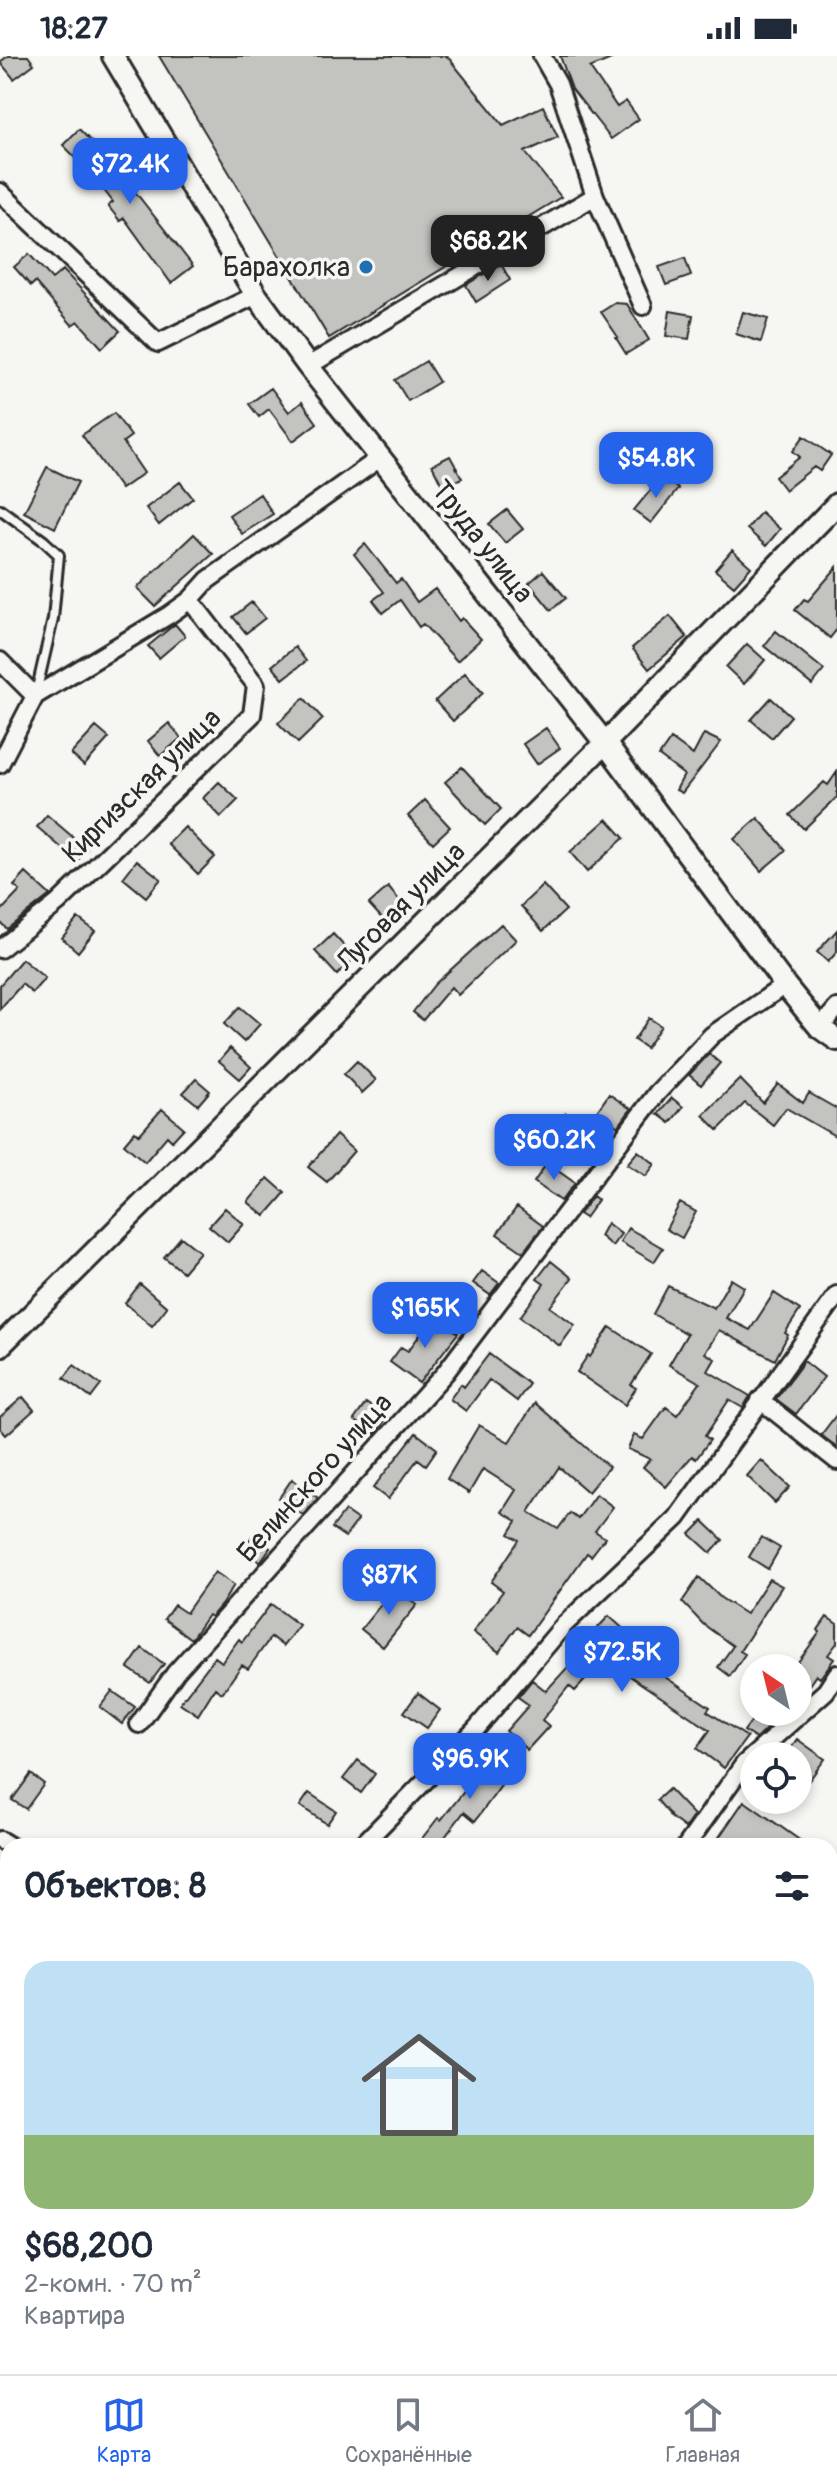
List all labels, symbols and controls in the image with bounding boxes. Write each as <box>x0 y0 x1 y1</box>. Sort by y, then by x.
text: 18:27 <box>40 10 108 47</box>
pin: $72.4K <box>65 138 195 206</box>
text: $72.4K <box>91 148 169 180</box>
pin: $68.2K <box>423 215 553 283</box>
text: $68.2K <box>449 225 527 257</box>
place label: Барахолка <box>223 250 350 285</box>
marker: Барахолка <box>357 258 375 276</box>
pin: $54.8K <box>591 432 721 500</box>
text: $54.8K <box>617 442 695 474</box>
street label: Труда улица <box>423 474 541 610</box>
street label: Киргизская улица <box>55 701 229 871</box>
street label: Луговая улица <box>328 835 473 980</box>
pin: $60.2K <box>489 1114 619 1182</box>
text: $60.2K <box>513 1124 595 1156</box>
pin: $165K <box>369 1282 481 1350</box>
text: $165K <box>390 1292 460 1324</box>
street label: Белинского улица <box>230 1386 400 1570</box>
pin: $87K <box>342 1549 436 1617</box>
text: $87K <box>361 1559 417 1591</box>
pin: $72.5K <box>557 1626 687 1694</box>
text: $72.5K <box>583 1636 661 1668</box>
north arrow <box>740 1654 812 1726</box>
map controls <box>740 1654 812 1814</box>
pin: $96.9K <box>405 1733 535 1801</box>
button: locate <box>740 1742 812 1814</box>
text: $96.9K <box>431 1743 509 1775</box>
icon: filters <box>770 1864 814 1908</box>
text: Объектов: 8 <box>24 1865 206 1908</box>
icon: home <box>347 2013 491 2157</box>
text: $68,200 <box>24 2225 153 2268</box>
text: 2-комн. · 70 m² <box>24 2268 202 2300</box>
text: Квартира <box>24 2300 125 2332</box>
tab: Карта <box>97 2393 151 2469</box>
tab: Сохранённые <box>345 2393 472 2469</box>
tab: Главная <box>665 2393 740 2469</box>

